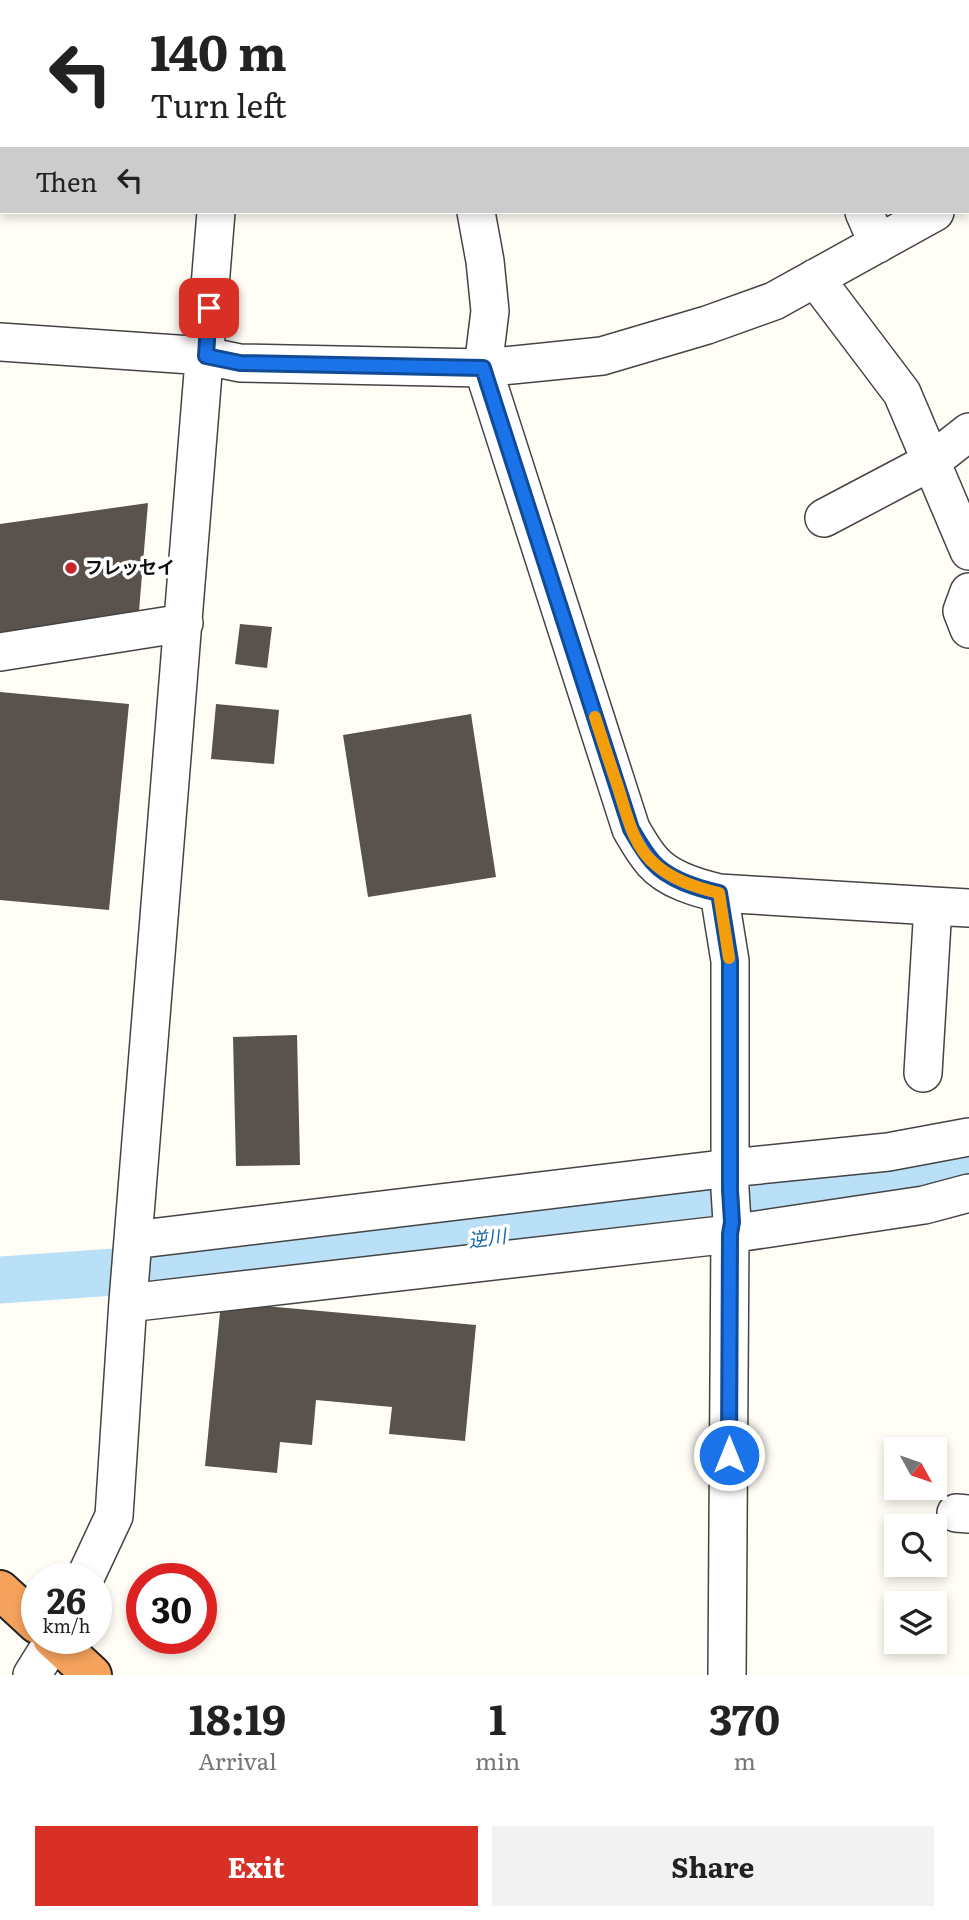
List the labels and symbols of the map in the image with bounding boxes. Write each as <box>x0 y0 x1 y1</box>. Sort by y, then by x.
pin <box>179 278 239 338</box>
place label: フレッセイ <box>85 553 175 580</box>
marker: フレッセイ <box>63 560 79 576</box>
water label: 逆川 <box>466 1220 510 1254</box>
position arrow <box>692 1418 766 1492</box>
north arrow <box>884 1437 947 1500</box>
speed limit sign: 30 <box>126 1563 217 1654</box>

